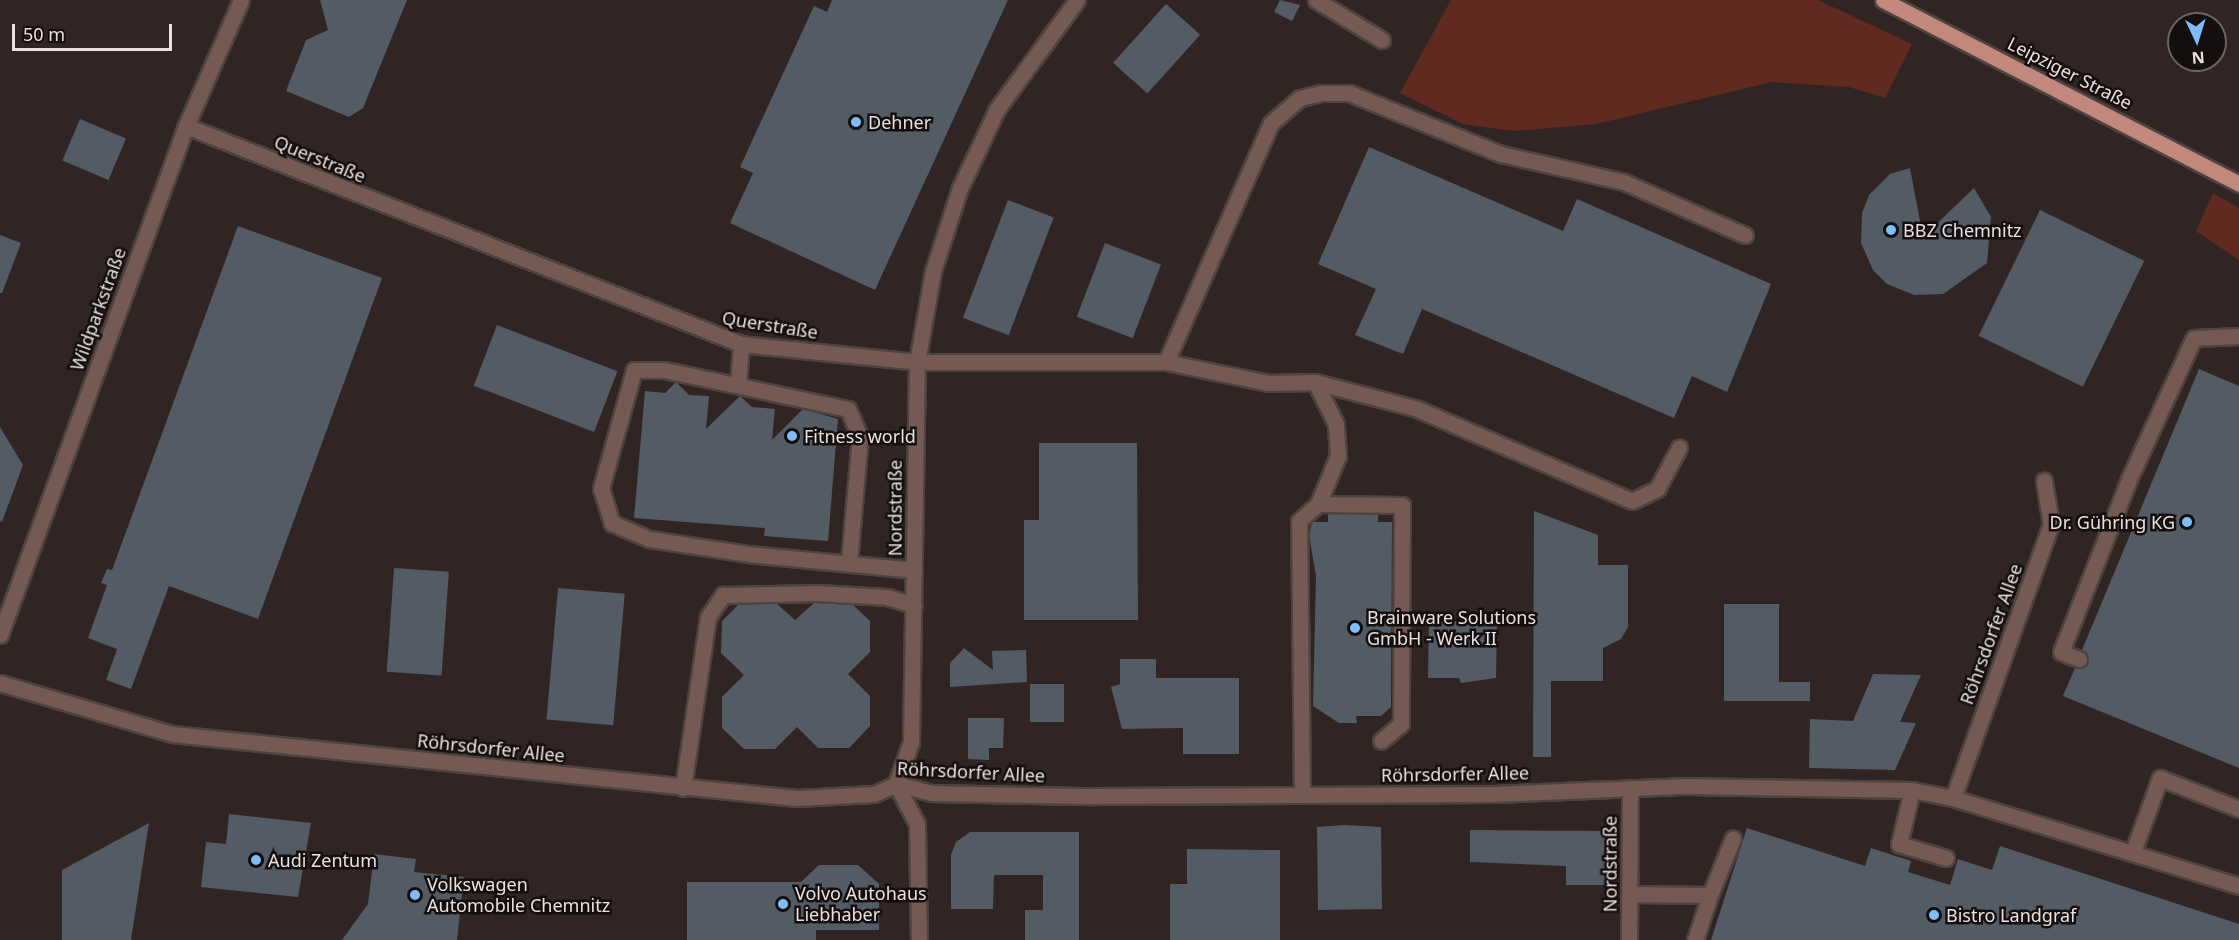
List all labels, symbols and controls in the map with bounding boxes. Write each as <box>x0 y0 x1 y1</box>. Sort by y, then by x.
scale bar <box>15 12 176 50</box>
north arrow <box>2167 12 2227 72</box>
text: 50 m <box>23 22 65 46</box>
street label: Leipziger Straße <box>2004 32 2136 114</box>
text: N <box>2191 47 2205 69</box>
place label: Dehner <box>868 111 931 133</box>
marker: Dehner <box>849 115 863 129</box>
street label: Querstraße <box>271 131 369 187</box>
place label: BBZ Chemnitz <box>1903 219 2022 241</box>
marker: BBZ Chemnitz <box>1884 223 1898 237</box>
street label: Wildparkstraße <box>66 245 130 373</box>
street label: Querstraße <box>721 307 819 343</box>
place label: Fitness world <box>804 425 916 447</box>
marker: Fitness world <box>785 429 799 443</box>
street label: Nordstraße <box>884 460 906 556</box>
place label: Dr. Gühring KG <box>2050 511 2175 533</box>
marker: Dr. Gühring KG <box>2180 515 2194 529</box>
street label: Röhrsdorfer Allee <box>1956 561 2026 707</box>
place label: Brainware Solutions GmbH - Werk II <box>1367 607 1536 650</box>
marker: Brainware Solutions GmbH - Werk II <box>1348 621 1362 635</box>
street label: Röhrsdorfer Allee <box>416 730 566 766</box>
street label: Röhrsdorfer Allee <box>896 757 1046 787</box>
street label: Röhrsdorfer Allee <box>1381 762 1529 786</box>
street label: Nordstraße <box>1599 816 1621 912</box>
place label: Audi Zentum <box>268 849 377 871</box>
marker: Audi Zentum <box>249 853 263 867</box>
place label: Volkswagen Automobile Chemnitz <box>427 874 610 916</box>
place label: Volvo Autohaus Liebhaber <box>795 883 927 926</box>
marker: Volkswagen Automobile Chemnitz <box>408 888 422 902</box>
marker: Volvo Autohaus Liebhaber <box>776 897 790 911</box>
place label: Bistro Landgraf <box>1946 904 2076 926</box>
marker: Bistro Landgraf <box>1927 908 1941 922</box>

